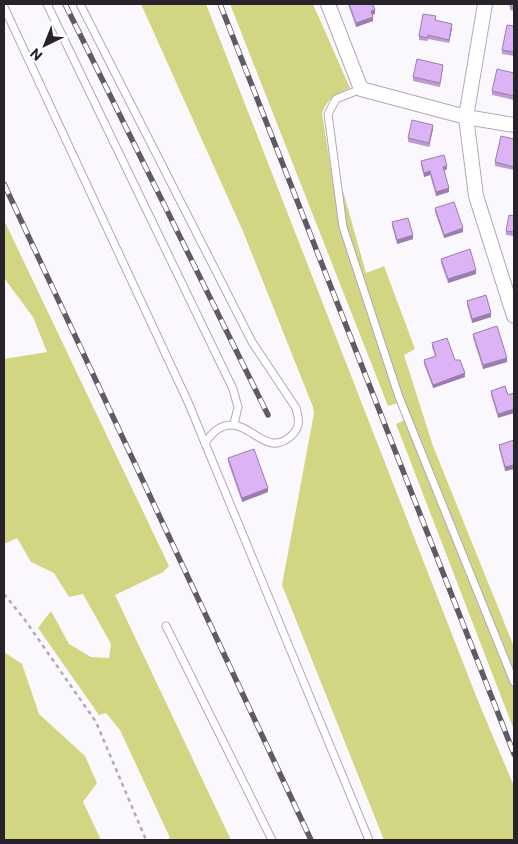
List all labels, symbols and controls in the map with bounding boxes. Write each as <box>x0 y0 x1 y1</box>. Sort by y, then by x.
north arrow <box>20 20 70 70</box>
text: N <box>26 45 45 65</box>

